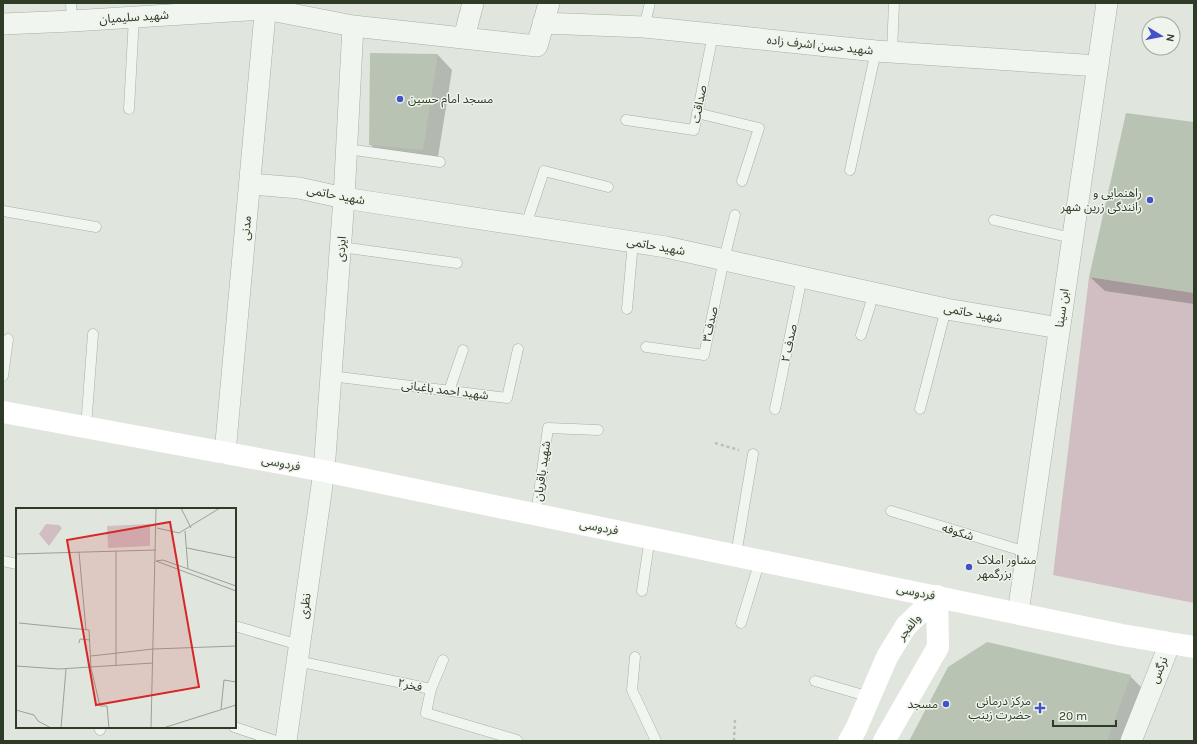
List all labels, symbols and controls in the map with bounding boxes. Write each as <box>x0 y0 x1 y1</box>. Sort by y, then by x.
street label: شهید سلیمیان <box>99 8 169 26</box>
north arrow <box>1141 16 1181 56</box>
street label: شهید حسن اشرف زاده <box>766 32 874 58</box>
text: N <box>1163 33 1177 43</box>
street label: صداقت <box>688 84 710 124</box>
place label: مسجد امام حسین <box>408 92 493 108</box>
marker: مسجد امام حسین <box>395 94 405 104</box>
street label: شهید حاتمی <box>306 182 366 208</box>
place label: راهنمایی و رانندگی زرین شهر <box>1060 186 1142 214</box>
marker: راهنمایی و رانندگی زرین شهر <box>1145 195 1155 205</box>
street label: مدنی <box>238 215 254 241</box>
street label: شهید حاتمی <box>626 234 686 258</box>
street label: ایزدی <box>333 236 349 262</box>
street label: ابن سینا <box>1052 287 1072 328</box>
street label: شهید حاتمی <box>943 301 1003 325</box>
street label: صدف۳ <box>699 305 721 343</box>
street label: صدف ۲ <box>778 322 800 363</box>
street label: شهید احمد باغبانی <box>401 378 489 402</box>
street label: شهید باقریان <box>531 440 553 502</box>
street label: فردوسی <box>260 452 302 474</box>
inset map <box>16 508 236 728</box>
street label: فردوسی <box>578 516 620 538</box>
street label: شکوفه <box>940 521 976 543</box>
place label: مشاور املاک بزرگمهر <box>976 553 1036 581</box>
marker: مشاور املاک بزرگمهر <box>964 562 974 572</box>
street label: فردوسی <box>895 581 937 603</box>
street label: نظری <box>296 592 314 620</box>
street label: والفجر <box>894 611 924 644</box>
street label: نرگس <box>1147 655 1171 685</box>
street label: فخر۲ <box>396 676 424 694</box>
place label: مرکز درمانی حضرت زینب <box>968 694 1031 722</box>
place label: مسجد <box>907 697 938 711</box>
marker: مسجد <box>941 699 951 709</box>
marker: مرکز درمانی حضرت زینب <box>1034 702 1046 714</box>
scale bar <box>1053 702 1116 728</box>
text: 20 m <box>1059 709 1087 723</box>

